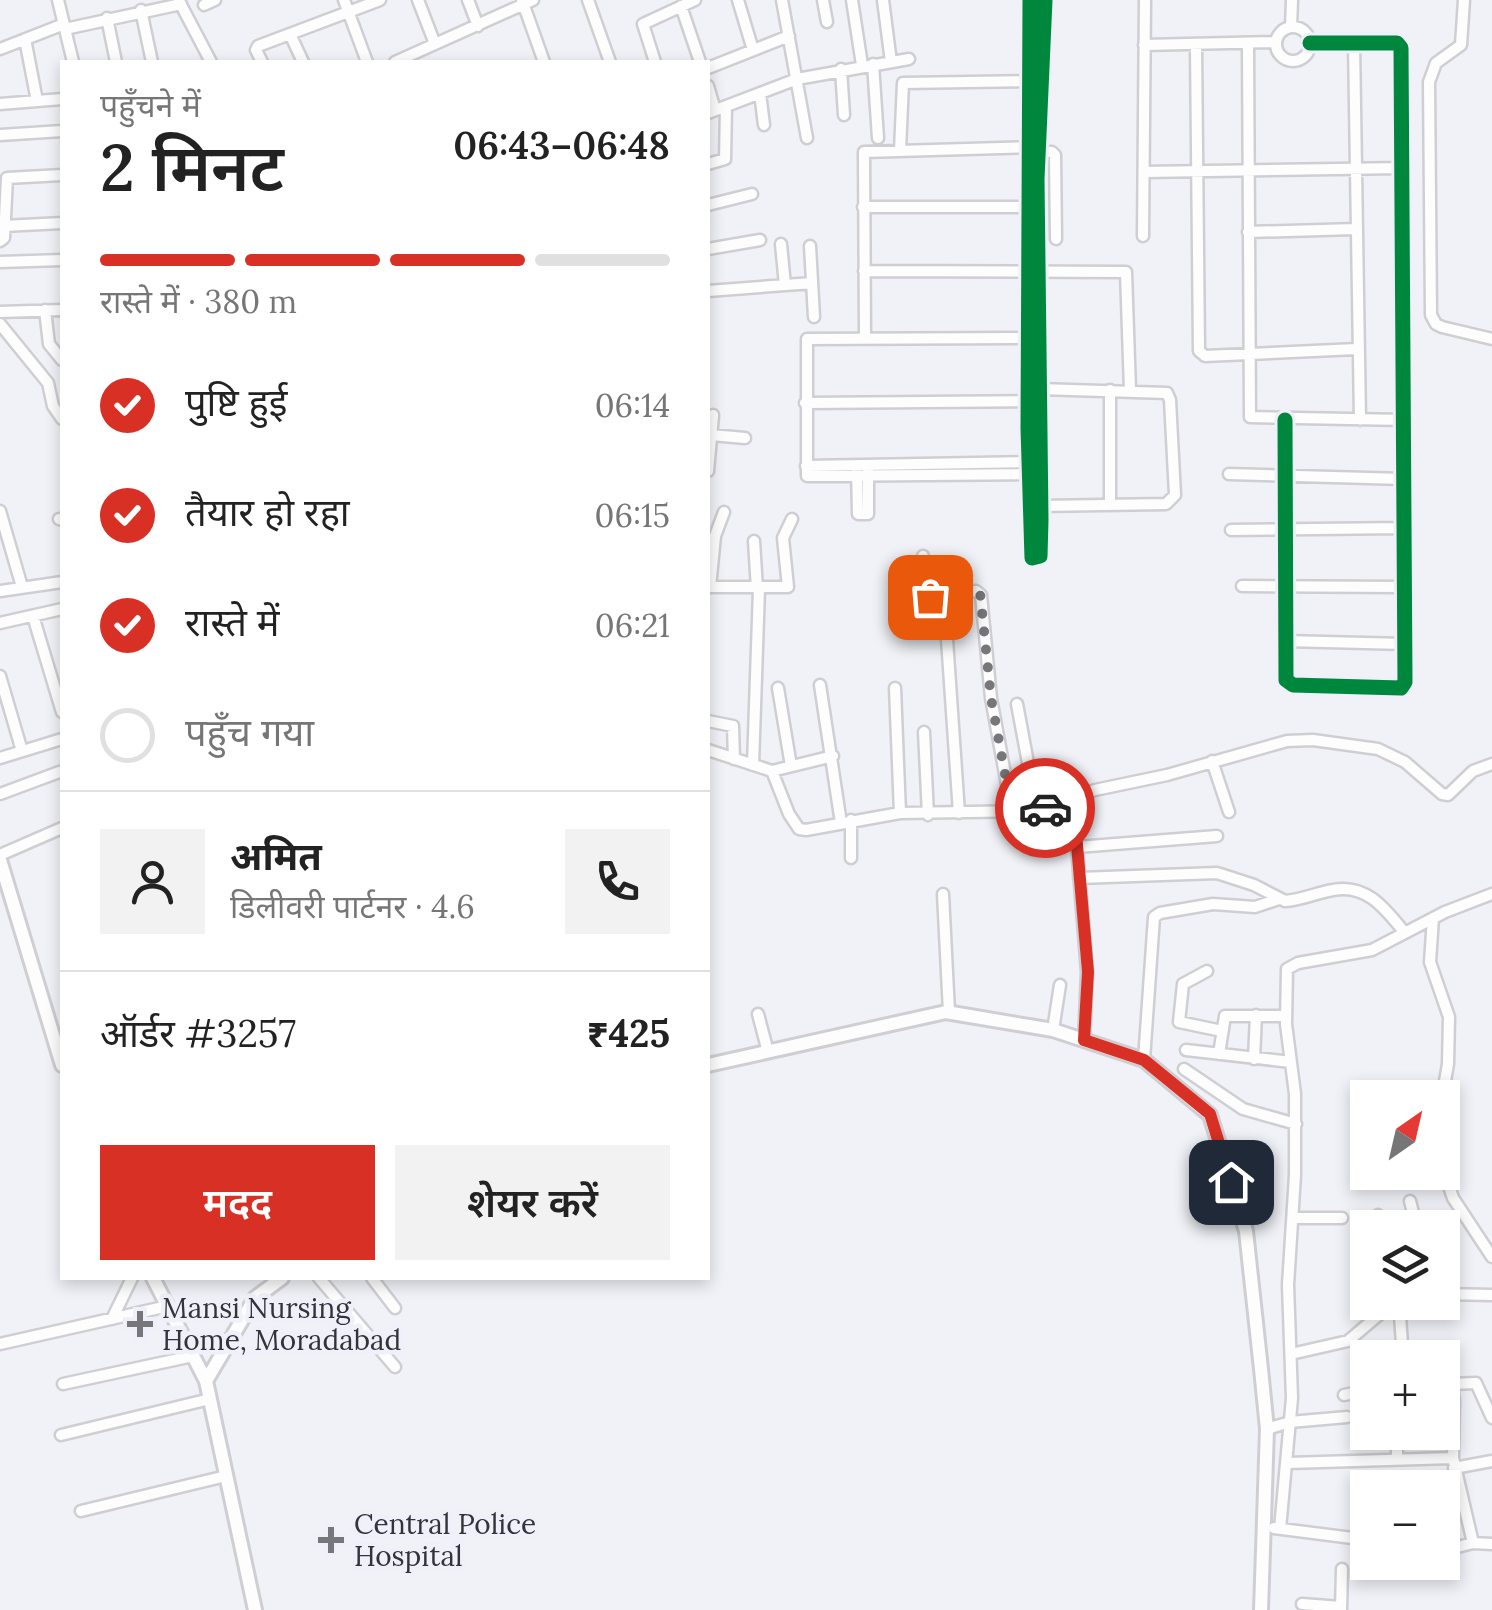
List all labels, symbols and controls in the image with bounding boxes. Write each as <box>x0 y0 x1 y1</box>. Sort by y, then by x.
text: पहुँचने में <box>100 85 201 126</box>
text: 06:43–06:48 <box>453 121 670 169</box>
text: 2 मिनट <box>100 126 284 209</box>
text: रास्ते में · 380 m <box>100 281 297 322</box>
icon: check <box>100 378 155 433</box>
text: पुष्टि हुई <box>185 378 287 426</box>
text: 06:14 <box>595 385 670 426</box>
icon: check <box>100 488 155 543</box>
text: तैयार हो रहा <box>185 488 350 536</box>
text: 06:15 <box>595 495 670 536</box>
pin <box>888 555 973 640</box>
icon: bag <box>903 570 958 625</box>
icon: check <box>100 598 155 653</box>
text: रास्ते में <box>185 598 280 646</box>
text: 06:21 <box>595 605 670 646</box>
text: पहुँच गया <box>185 708 314 756</box>
courier <box>995 758 1095 858</box>
icon: car <box>1018 781 1073 836</box>
button: person <box>100 829 205 934</box>
button: phone <box>565 829 670 934</box>
text: अमित <box>230 832 322 880</box>
text: डिलीवरी पार्टनर · 4.6 <box>230 886 475 927</box>
text: ऑर्डर #3257 <box>100 1009 296 1057</box>
text: ₹425 <box>587 1009 670 1057</box>
north arrow <box>1350 1080 1460 1190</box>
map controls <box>1350 1080 1460 1580</box>
pin <box>1189 1140 1274 1225</box>
button: मदद <box>100 1145 375 1260</box>
button: शेयर करें <box>395 1145 670 1260</box>
icon: home <box>1204 1155 1259 1210</box>
button: layers <box>1350 1210 1460 1320</box>
place label: Mansi Nursing Home, Moradabad <box>162 1290 401 1358</box>
marker: Mansi Nursing Home, Moradabad <box>127 1311 153 1337</box>
button: + <box>1350 1340 1460 1450</box>
button: − <box>1350 1470 1460 1580</box>
place label: Central Police Hospital <box>354 1506 536 1574</box>
marker: Central Police Hospital <box>318 1527 344 1553</box>

